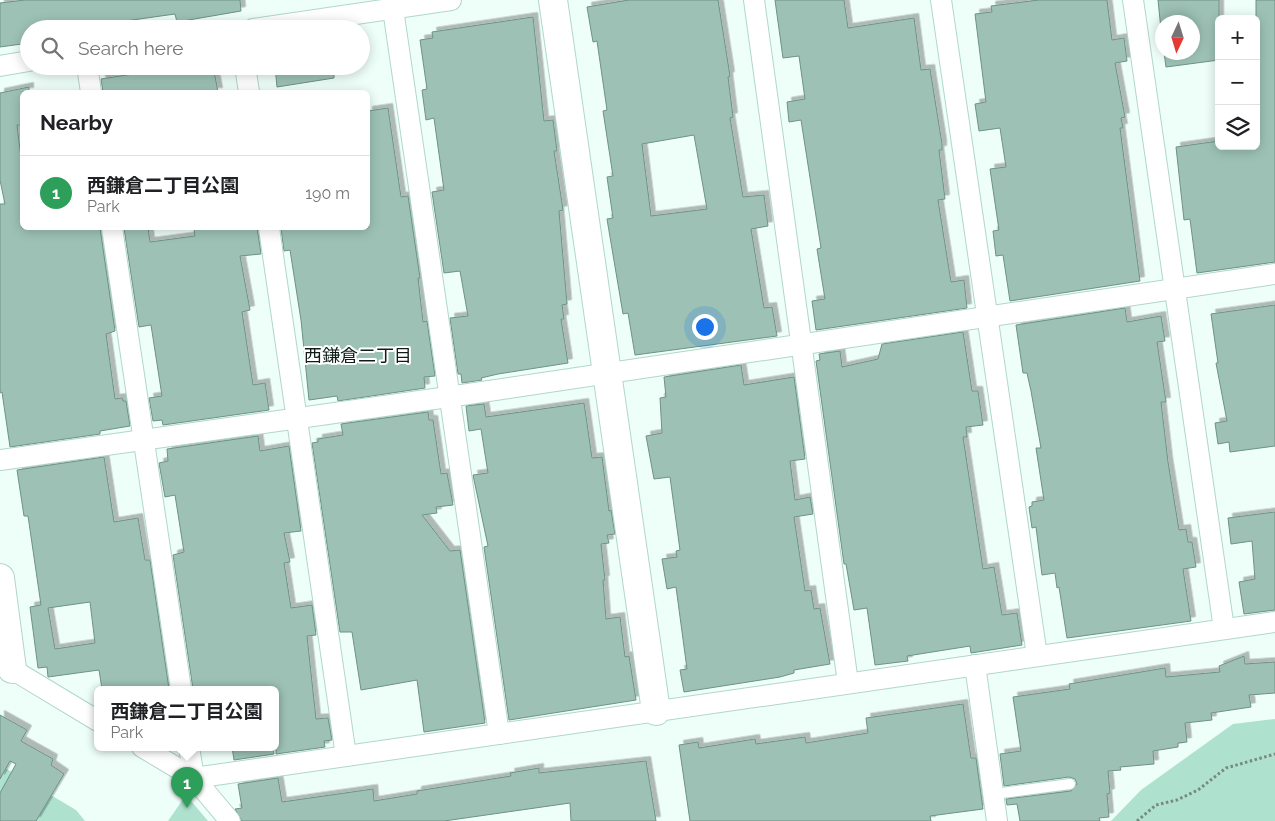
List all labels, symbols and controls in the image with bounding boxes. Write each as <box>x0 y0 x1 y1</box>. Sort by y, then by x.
north arrow <box>1155 15 1200 60</box>
map controls <box>1215 15 1260 150</box>
button: + <box>1215 15 1260 60</box>
search box <box>20 20 370 75</box>
icon: search <box>38 34 66 62</box>
text: Search here <box>78 37 184 59</box>
button: − <box>1215 60 1260 105</box>
button: layers <box>1215 105 1260 150</box>
text: Nearby <box>40 110 113 135</box>
text: 西鎌倉二丁目公園 <box>87 174 239 196</box>
text: 1 <box>52 184 60 203</box>
text: 190 m <box>305 184 350 203</box>
text: Park <box>87 197 120 216</box>
your location <box>692 314 718 340</box>
district label: 西鎌倉二丁目 <box>304 345 412 366</box>
popup <box>94 686 279 751</box>
text: 西鎌倉二丁目公園 <box>110 700 263 722</box>
text: Park <box>110 723 143 742</box>
pin: 1 <box>171 767 203 808</box>

